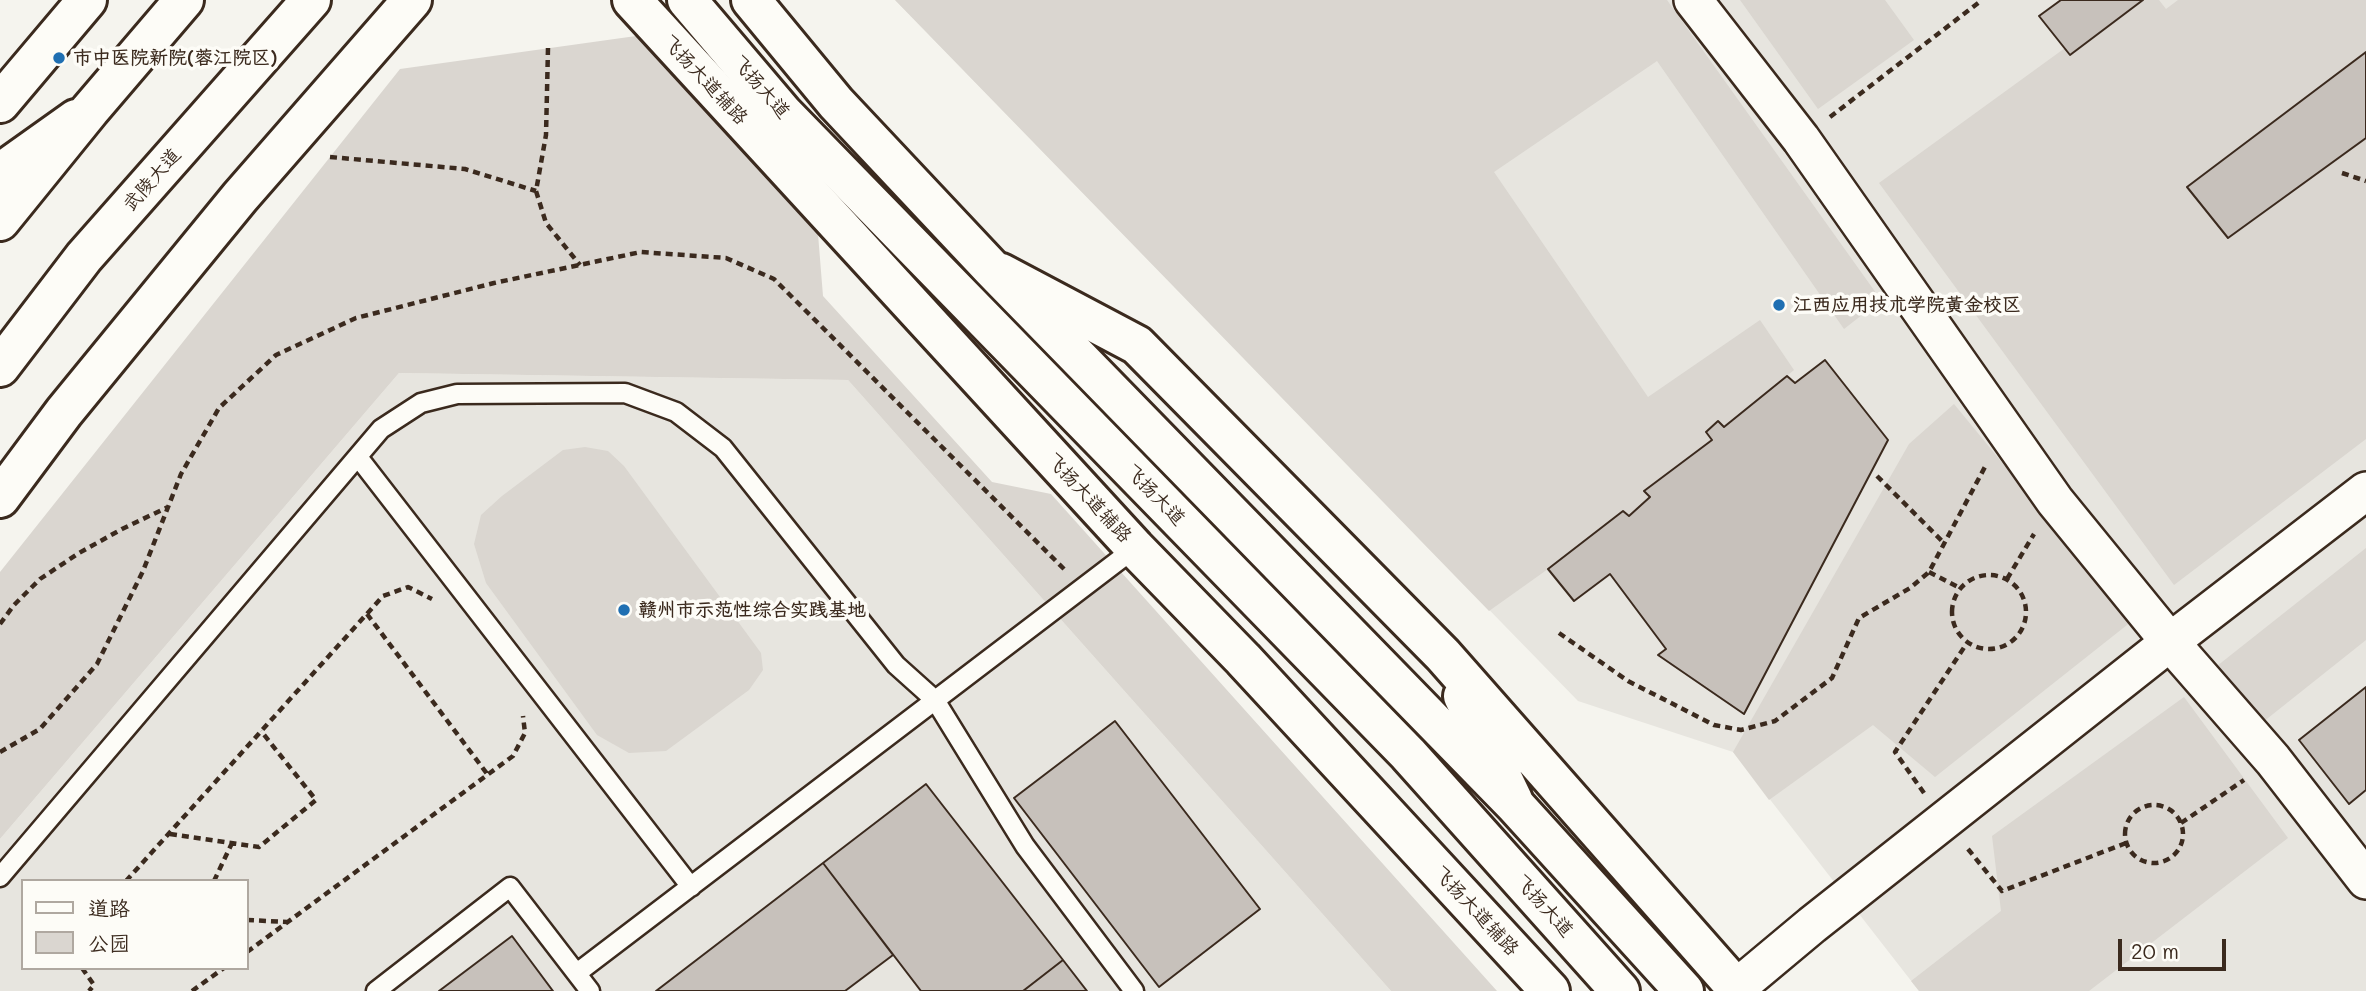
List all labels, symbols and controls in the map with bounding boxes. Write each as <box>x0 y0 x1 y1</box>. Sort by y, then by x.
street label: 飞扬大道辅路 <box>658 31 752 129</box>
place label: 市中医院新院(蓉江院区) <box>73 47 277 69</box>
marker: 市中医院新院(蓉江院区) <box>51 50 67 66</box>
street label: 飞扬大道 <box>727 51 795 123</box>
street label: 武陵大道 <box>118 144 186 216</box>
place label: 江西应用技术学院黄金校区 <box>1793 294 2021 316</box>
marker: 江西应用技术学院黄金校区 <box>1771 297 1787 313</box>
street label: 飞扬大道辅路 <box>1042 449 1136 547</box>
street label: 飞扬大道 <box>1120 460 1190 530</box>
place label: 赣州市示范性综合实践基地 <box>638 599 866 621</box>
marker: 赣州市示范性综合实践基地 <box>616 602 632 618</box>
street label: 飞扬大道辅路 <box>1429 862 1523 960</box>
street label: 飞扬大道 <box>1510 870 1578 942</box>
legend <box>21 879 248 970</box>
text: 道路 <box>88 894 130 921</box>
scale bar <box>2121 925 2230 969</box>
text: 公园 <box>88 929 130 956</box>
text: 20 m <box>2131 937 2179 964</box>

